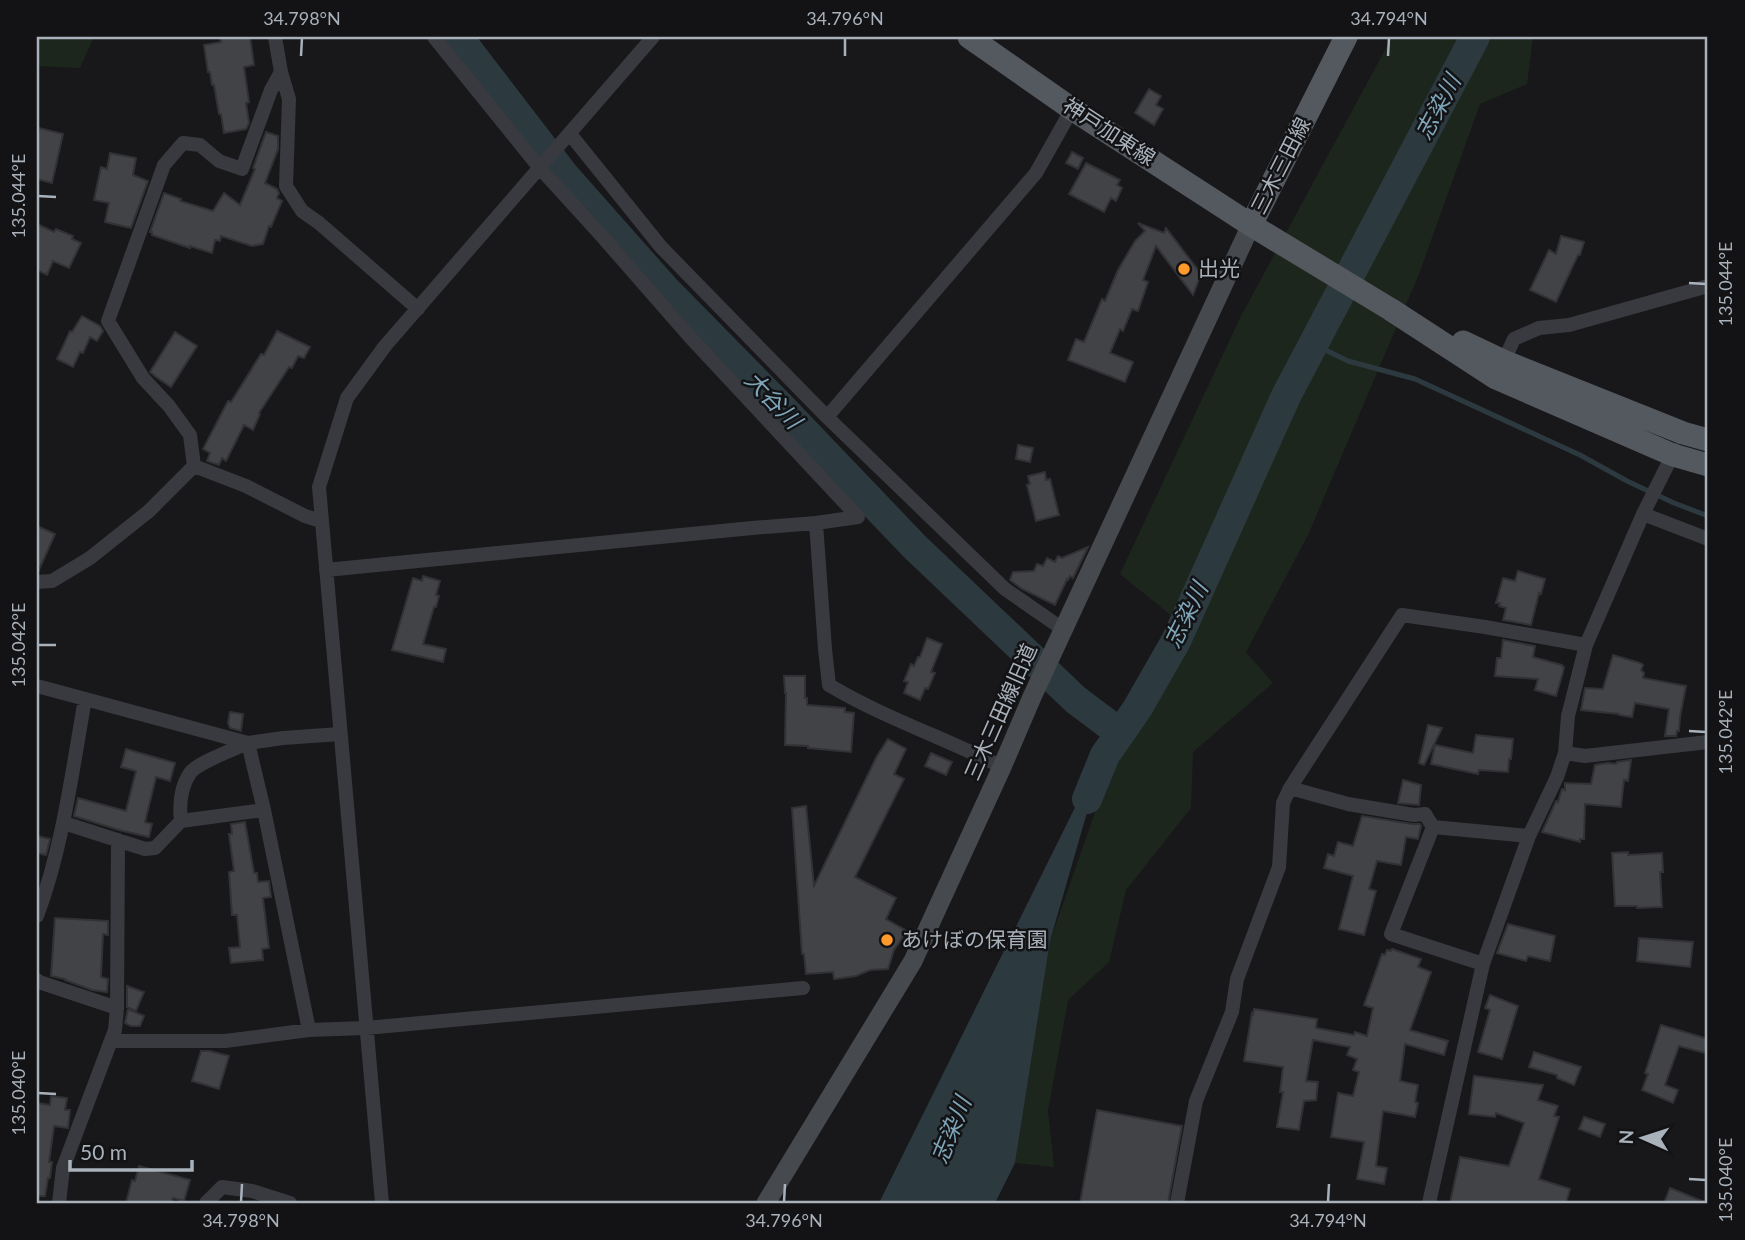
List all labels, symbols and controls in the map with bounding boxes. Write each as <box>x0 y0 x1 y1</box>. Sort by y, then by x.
text: 34.798°N <box>263 7 341 29</box>
text: 34.796°N <box>806 7 884 29</box>
text: 34.794°N <box>1350 7 1428 29</box>
water label: 志染川 <box>1409 67 1467 144</box>
street label: 神戸加東線 <box>1059 92 1161 170</box>
street label: 三木三田線 <box>1245 113 1315 218</box>
text: 135.044°E <box>7 154 29 238</box>
text: 135.044°E <box>1714 242 1736 326</box>
place label: 出光 <box>1198 255 1240 280</box>
marker: 出光 <box>1176 261 1192 277</box>
water label: 大谷川 <box>740 365 810 436</box>
water label: 志染川 <box>1157 575 1214 652</box>
text: 135.042°E <box>7 603 29 687</box>
street label: 三木三田線旧道 <box>958 639 1041 784</box>
text: 135.042°E <box>1714 690 1736 774</box>
place label: あけぼの保育園 <box>901 926 1048 951</box>
marker: あけぼの保育園 <box>879 932 895 948</box>
text: 135.040°E <box>7 1051 29 1135</box>
water label: 志染川 <box>924 1090 977 1167</box>
north arrow <box>1608 1104 1678 1174</box>
scale bar <box>70 1128 192 1172</box>
text: N <box>1614 1129 1637 1145</box>
text: 135.040°E <box>1714 1138 1736 1222</box>
text: 50 m <box>80 1139 127 1164</box>
text: 34.798°N <box>202 1209 280 1231</box>
text: 34.796°N <box>745 1209 823 1231</box>
text: 34.794°N <box>1289 1209 1367 1231</box>

